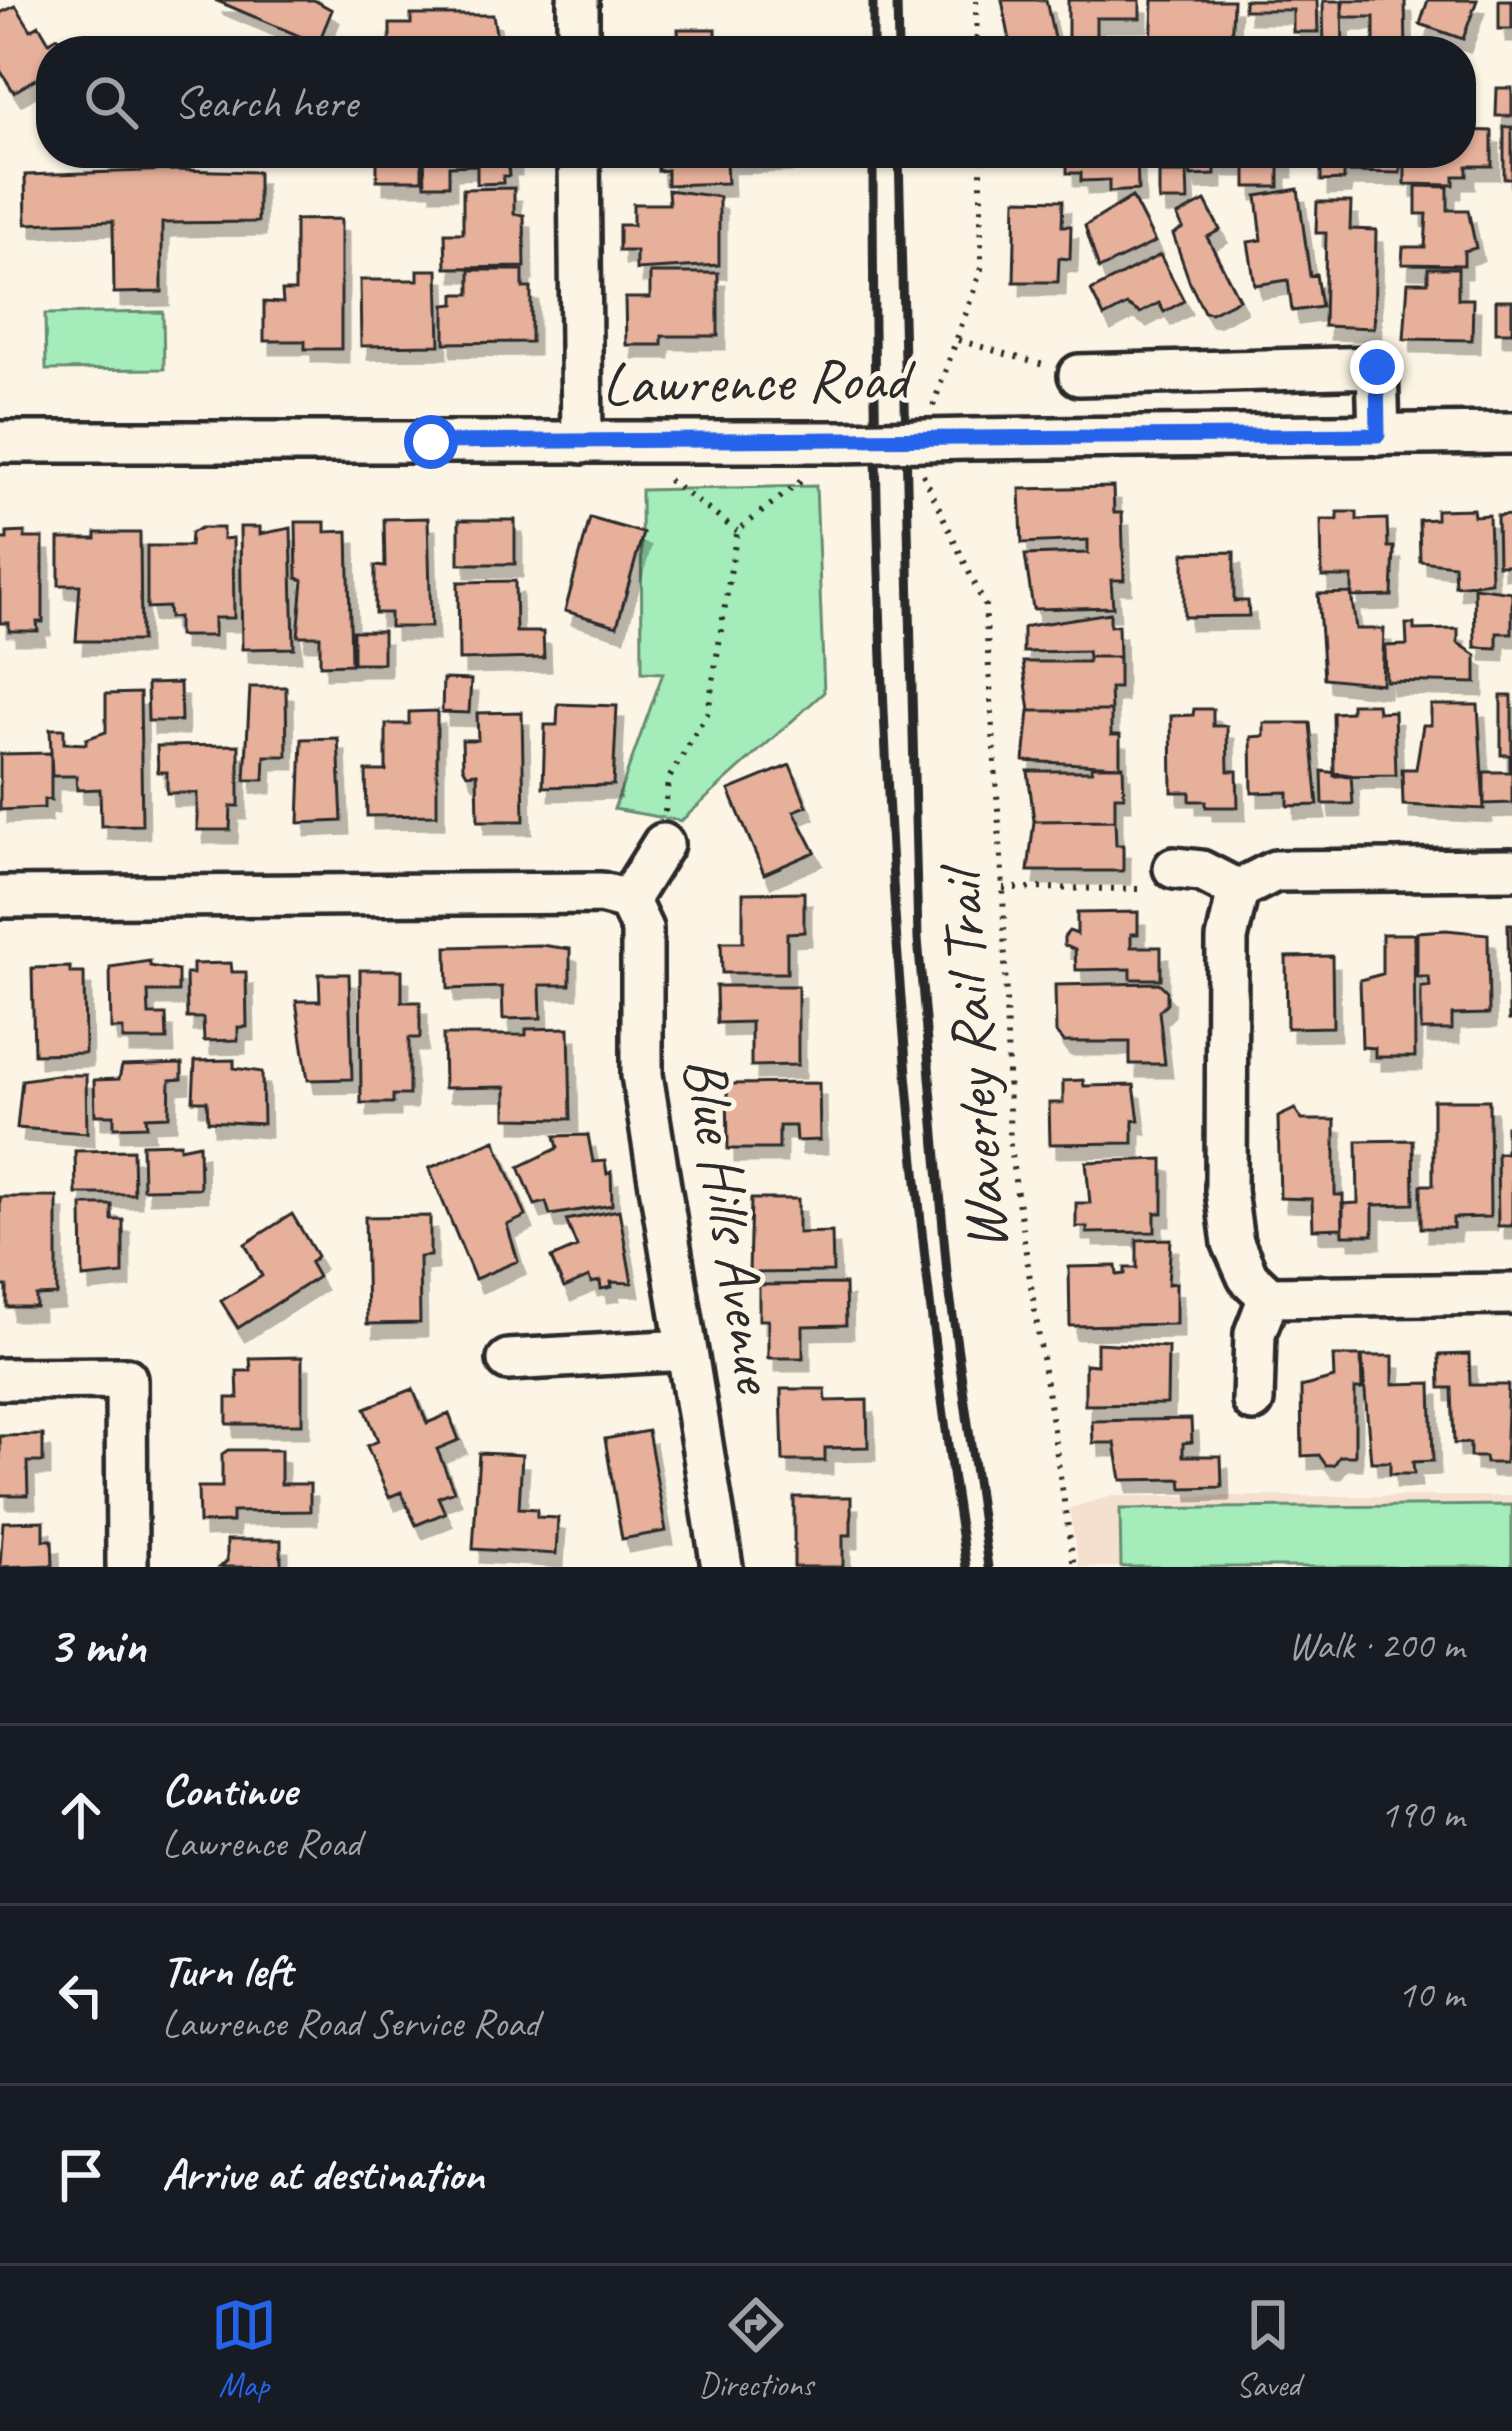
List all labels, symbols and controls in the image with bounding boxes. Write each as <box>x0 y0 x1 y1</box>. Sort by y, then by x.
search box <box>36 36 1476 168</box>
icon: search <box>78 69 144 135</box>
text: Search here <box>174 74 357 131</box>
street label: Lawrence Road <box>601 340 917 422</box>
route end <box>1350 340 1404 394</box>
route start <box>404 415 458 469</box>
street label: Waverley Rail Trail <box>921 861 1024 1253</box>
street label: Blue Hills Avenue <box>667 1052 795 1400</box>
text: 3 min <box>48 1613 146 1677</box>
text: Walk · 200 m <box>1288 1621 1464 1670</box>
text: Continue <box>162 1762 296 1819</box>
icon: ahead <box>48 1782 114 1848</box>
text: 190 m <box>1380 1790 1464 1839</box>
text: Lawrence Road <box>162 1819 361 1868</box>
text: Turn left <box>162 1942 292 1999</box>
icon: left <box>48 1962 114 2028</box>
text: 10 m <box>1398 1970 1464 2019</box>
text: Lawrence Road Service Road <box>162 1999 539 2048</box>
icon: arrive <box>48 2142 114 2208</box>
text: Arrive at destination <box>162 2146 484 2203</box>
tab: Map <box>211 2292 277 2406</box>
tab: Directions <box>699 2292 813 2406</box>
tab: Saved <box>1235 2292 1301 2406</box>

